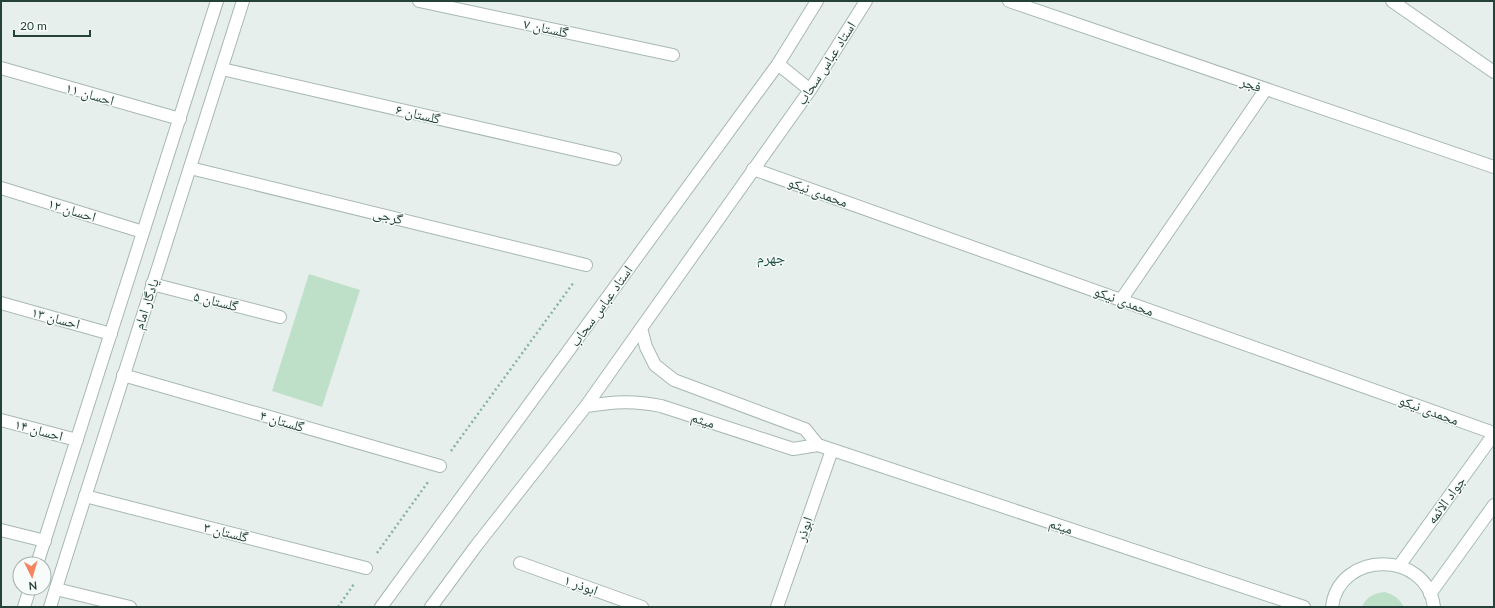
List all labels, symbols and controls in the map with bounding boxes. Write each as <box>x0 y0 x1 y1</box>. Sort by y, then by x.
scale bar <box>14 12 90 38</box>
street label: گلستان ۷ <box>522 14 570 42</box>
text: 20 m <box>20 18 47 33</box>
street label: استاد عباس سحاب <box>792 18 860 108</box>
street label: فجر <box>1237 72 1264 96</box>
street label: احسان ۱۱ <box>64 79 116 109</box>
street label: گلستان ۶ <box>394 100 442 128</box>
street label: محمدی نیکو <box>786 173 850 211</box>
street label: احسان ۱۲ <box>46 194 98 226</box>
street label: گرجی <box>371 204 405 228</box>
district label: جهرم <box>757 248 786 268</box>
street label: استاد عباس سحاب <box>566 262 636 350</box>
street label: یادگار امام <box>129 276 164 332</box>
street label: محمدی نیکو <box>1092 282 1156 320</box>
street label: گلستان ۵ <box>192 287 240 315</box>
street label: احسان ۱۳ <box>30 303 82 333</box>
street label: محمدی نیکو <box>1397 391 1461 429</box>
street label: گلستان ۴ <box>258 406 306 436</box>
street label: میثم <box>689 408 717 433</box>
street label: احسان ۱۴ <box>13 415 65 445</box>
street label: جواد الائمه <box>1423 473 1469 527</box>
street label: ابوذر <box>791 514 817 545</box>
street label: میثم <box>1047 514 1075 539</box>
street label: گلستان ۳ <box>202 518 250 546</box>
north arrow <box>12 556 52 596</box>
street label: ابوذر ۱ <box>562 571 600 599</box>
text: N <box>28 580 38 593</box>

